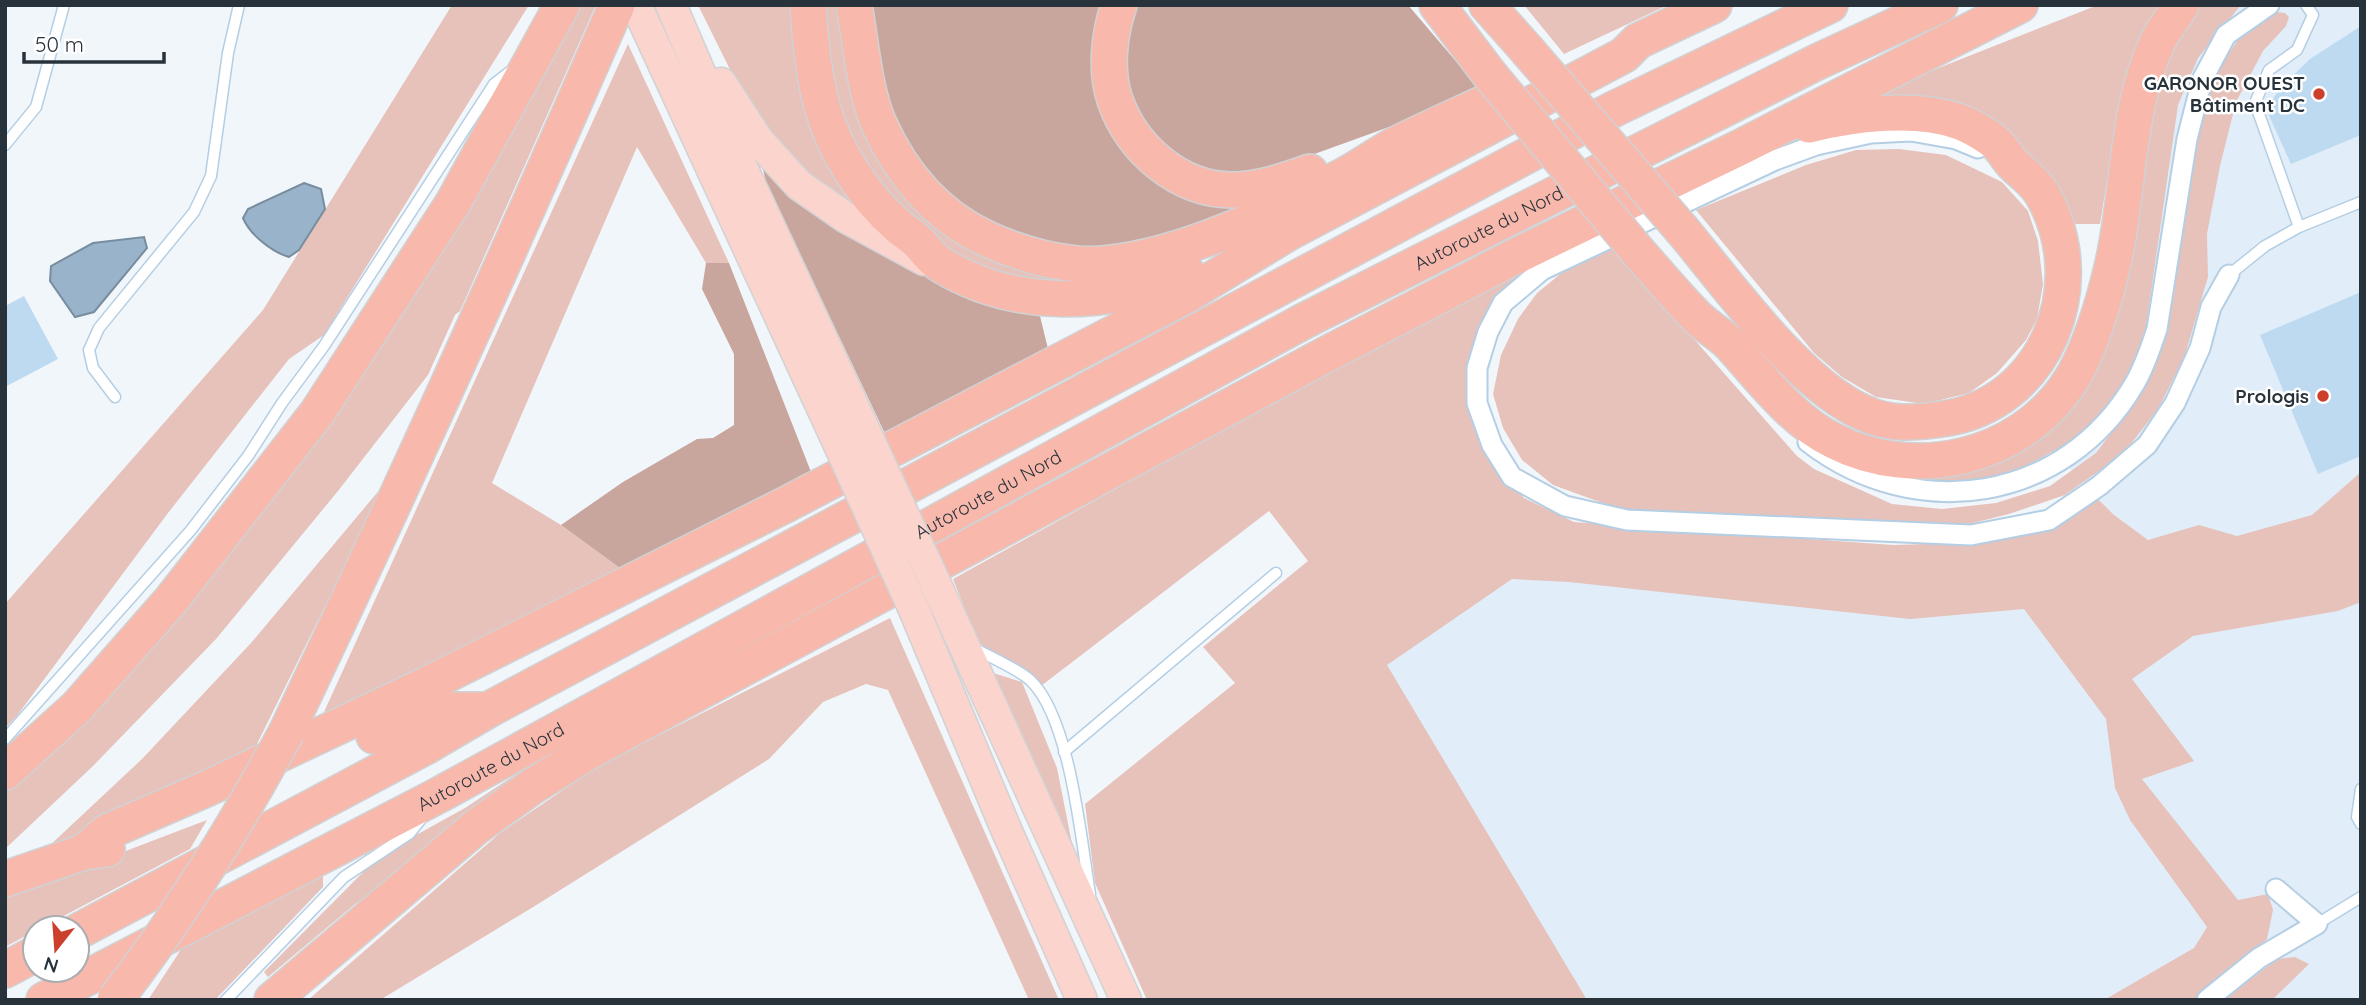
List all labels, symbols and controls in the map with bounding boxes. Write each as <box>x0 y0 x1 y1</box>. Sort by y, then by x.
scale bar <box>24 21 164 65</box>
text: 50 m <box>35 31 84 57</box>
place label: GARONOR OUEST Bâtiment DC <box>2144 71 2305 117</box>
marker: GARONOR OUEST Bâtiment DC <box>2311 86 2327 102</box>
street label: Autoroute du Nord <box>1410 180 1567 276</box>
place label: Prologis <box>2235 384 2309 408</box>
marker: Prologis <box>2315 388 2331 404</box>
street label: Autoroute du Nord <box>910 444 1066 544</box>
street label: Autoroute du Nord <box>413 717 568 816</box>
north arrow <box>21 914 91 984</box>
text: N <box>41 952 61 979</box>

